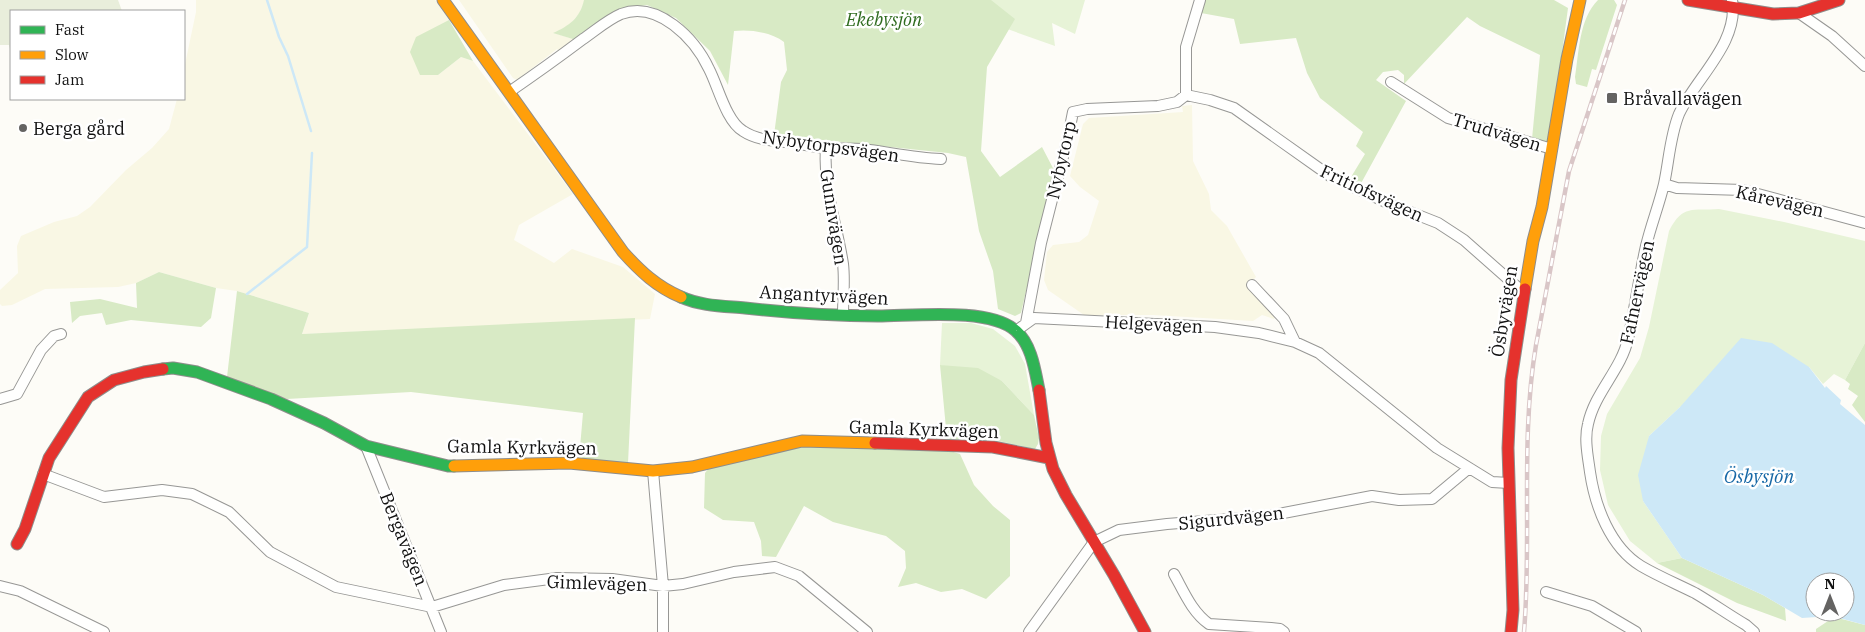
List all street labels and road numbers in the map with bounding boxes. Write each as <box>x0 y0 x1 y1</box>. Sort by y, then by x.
street label: Trudvägen <box>1450 108 1544 156</box>
street label: Nybytorp <box>1041 119 1081 201</box>
street label: Nybytorpsvägen <box>761 125 901 167</box>
street label: Fritiofsvägen <box>1317 159 1427 227</box>
street label: Gunnvägen <box>815 167 853 267</box>
street label: Kårevägen <box>1734 180 1826 222</box>
street label: Fafnervägen <box>1615 238 1659 346</box>
street label: Ösbyvägen <box>1485 264 1523 358</box>
street label: Angantyrvägen <box>759 280 889 310</box>
street label: Helgevägen <box>1104 310 1204 338</box>
street label: Gamla Kyrkvägen <box>849 415 999 443</box>
street label: Gamla Kyrkvägen <box>447 434 597 460</box>
street label: Bergavägen <box>375 489 433 589</box>
street label: Sigurdvägen <box>1177 501 1285 535</box>
street label: Gimlevägen <box>546 570 648 596</box>

